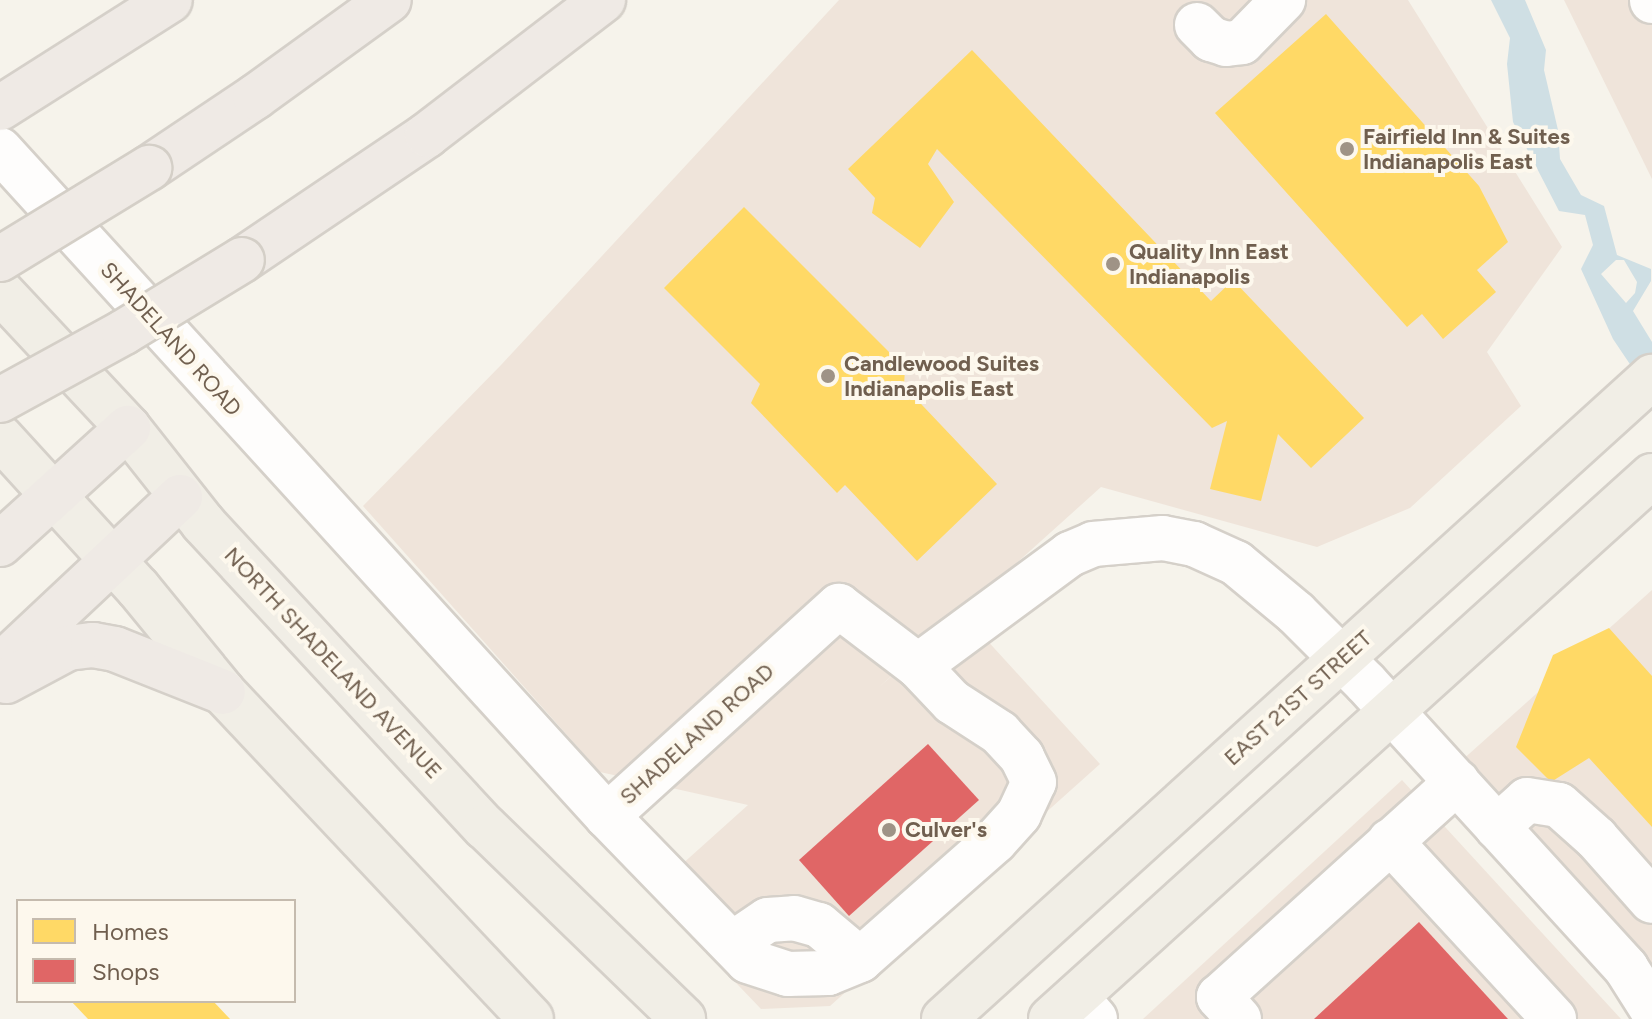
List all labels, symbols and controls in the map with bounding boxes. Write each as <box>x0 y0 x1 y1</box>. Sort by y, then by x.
place label: Fairfield Inn & Suites Indianapolis East <box>1363 123 1570 174</box>
marker: Fairfield Inn & Suites Indianapolis East <box>1338 140 1356 158</box>
place label: Quality Inn East Indianapolis <box>1129 238 1289 290</box>
marker: Quality Inn East Indianapolis <box>1104 255 1122 273</box>
street label: SHADELAND ROAD <box>95 257 247 421</box>
place label: Candlewood Suites Indianapolis East <box>844 350 1039 402</box>
marker: Candlewood Suites Indianapolis East <box>819 367 837 385</box>
street label: NORTH SHADELAND AVENUE <box>219 542 447 784</box>
street label: EAST 21ST STREET <box>1219 625 1377 771</box>
street label: SHADELAND ROAD <box>615 658 779 810</box>
place label: Culver's <box>905 817 987 843</box>
marker: Culver's <box>880 821 898 839</box>
legend <box>16 899 296 1003</box>
text: Homes <box>92 917 169 946</box>
text: Shops <box>92 957 159 986</box>

